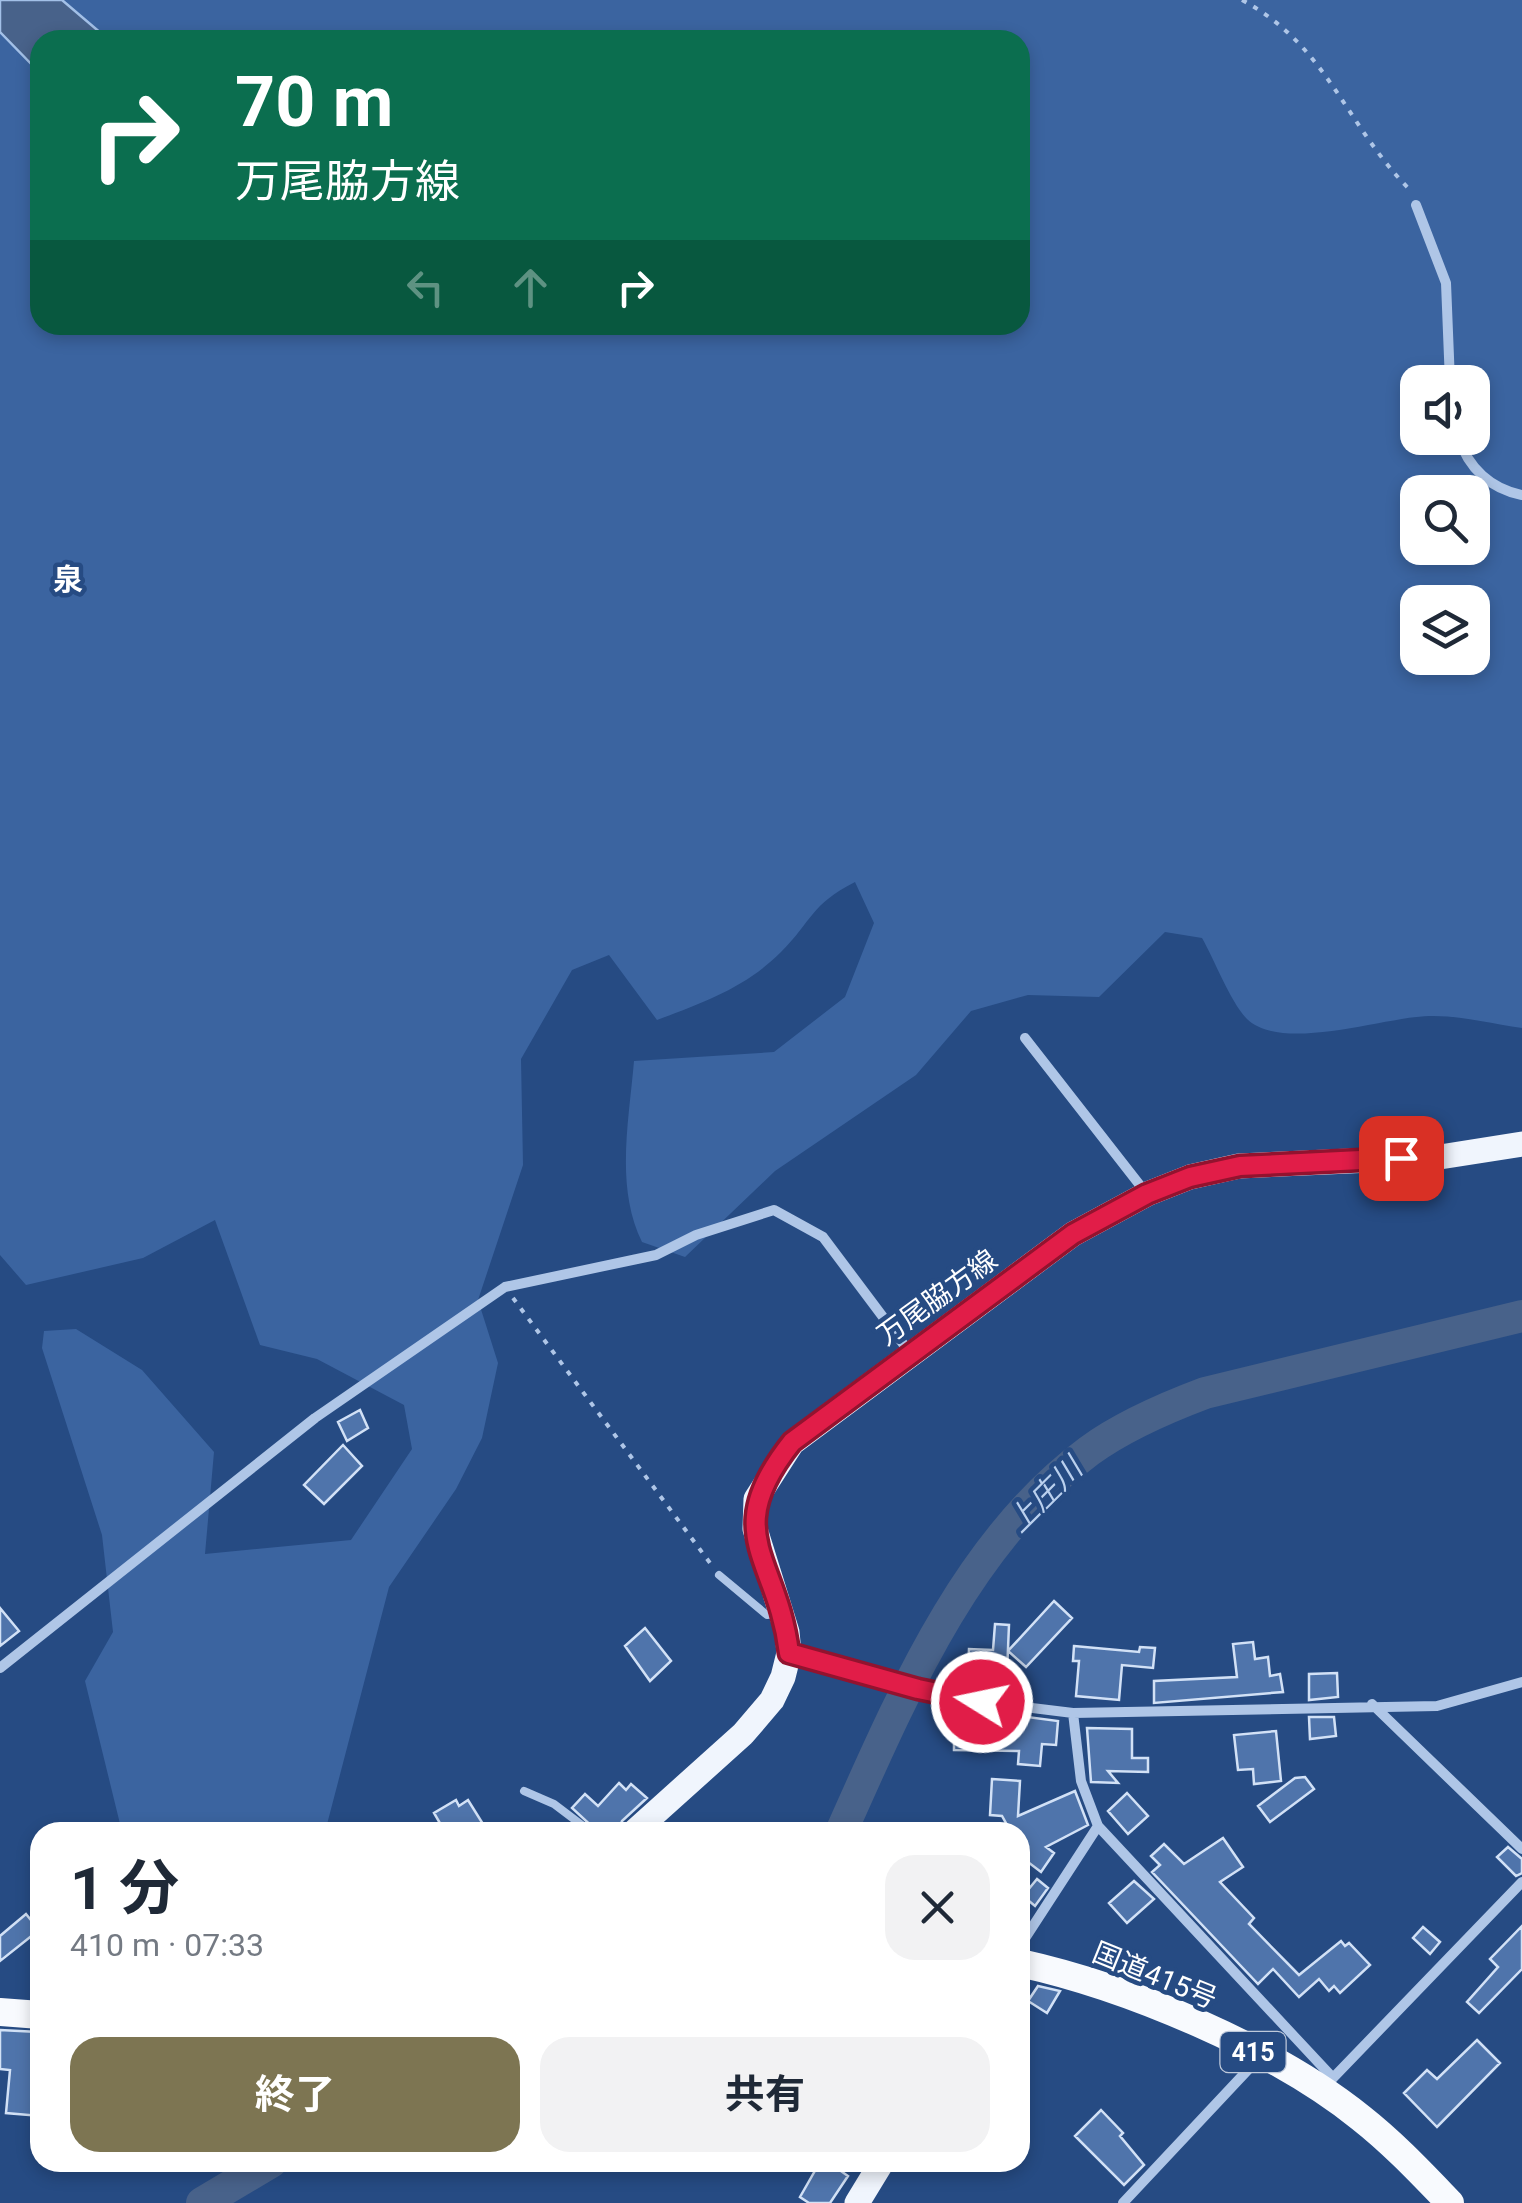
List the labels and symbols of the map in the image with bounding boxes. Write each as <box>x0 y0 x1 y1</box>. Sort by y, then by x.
district label: 泉 <box>53 562 83 597</box>
pin <box>1359 1116 1444 1201</box>
street label: 万尾脇方線 <box>871 1243 1004 1352</box>
water label: 上庄川 <box>1000 1448 1091 1539</box>
position arrow <box>930 1650 1034 1754</box>
street label: 国道415号 <box>1088 1936 1222 2015</box>
road number: 415 <box>1220 2032 1286 2072</box>

